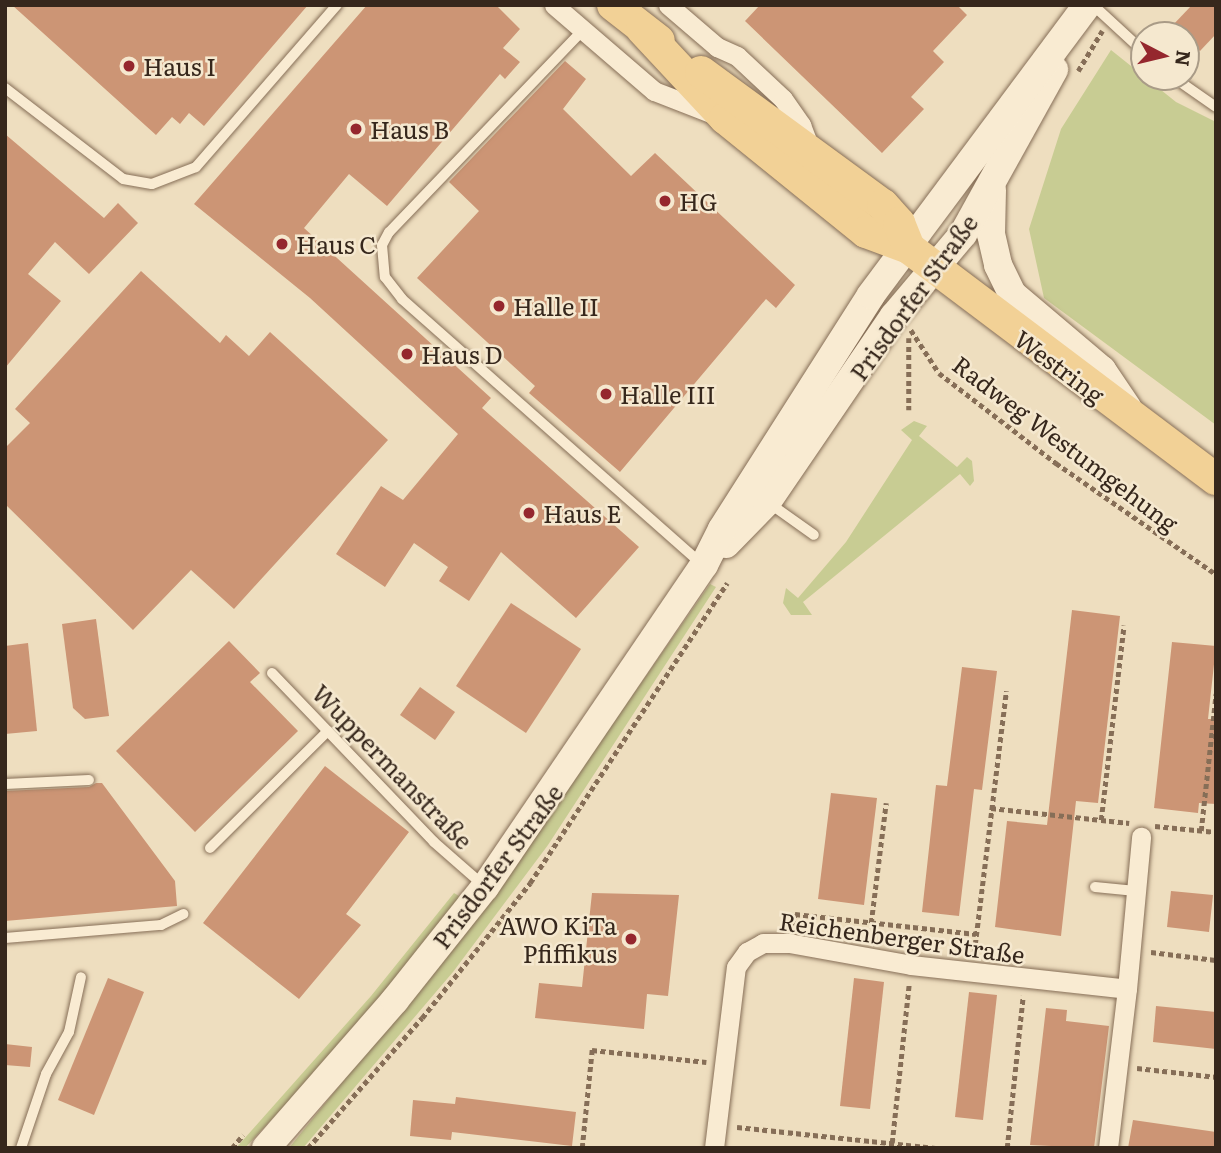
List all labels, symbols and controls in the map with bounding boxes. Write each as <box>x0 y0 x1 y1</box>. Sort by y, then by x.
north arrow <box>1130 21 1200 91</box>
text: N <box>1169 49 1199 68</box>
place label: Haus I <box>143 52 216 80</box>
marker: Haus I <box>121 58 137 74</box>
place label: Haus B <box>370 115 449 143</box>
marker: Haus B <box>348 121 364 137</box>
place label: HG <box>679 187 717 215</box>
marker: HG <box>657 193 673 209</box>
street label: Prisdorfer Straße <box>843 208 983 386</box>
place label: Haus C <box>296 230 376 258</box>
marker: Haus C <box>274 236 290 252</box>
place label: Halle II <box>513 292 599 320</box>
marker: Halle II <box>491 298 507 314</box>
street label: Westring <box>1010 323 1110 409</box>
place label: Haus D <box>421 340 503 368</box>
marker: Haus D <box>399 346 415 362</box>
street label: Radweg Westumgehung <box>948 349 1184 537</box>
place label: Halle III <box>620 380 716 408</box>
marker: Halle III <box>598 386 614 402</box>
place label: Haus E <box>543 499 622 527</box>
marker: Haus E <box>521 505 537 521</box>
street label: Wuppermanstraße <box>307 678 479 854</box>
street label: Prisdorfer Straße <box>426 778 568 954</box>
street label: Reichenberger Straße <box>777 905 1027 969</box>
place label: AWO KiTa Pfiffikus <box>499 911 617 967</box>
marker: AWO KiTa Pfiffikus <box>623 931 639 947</box>

